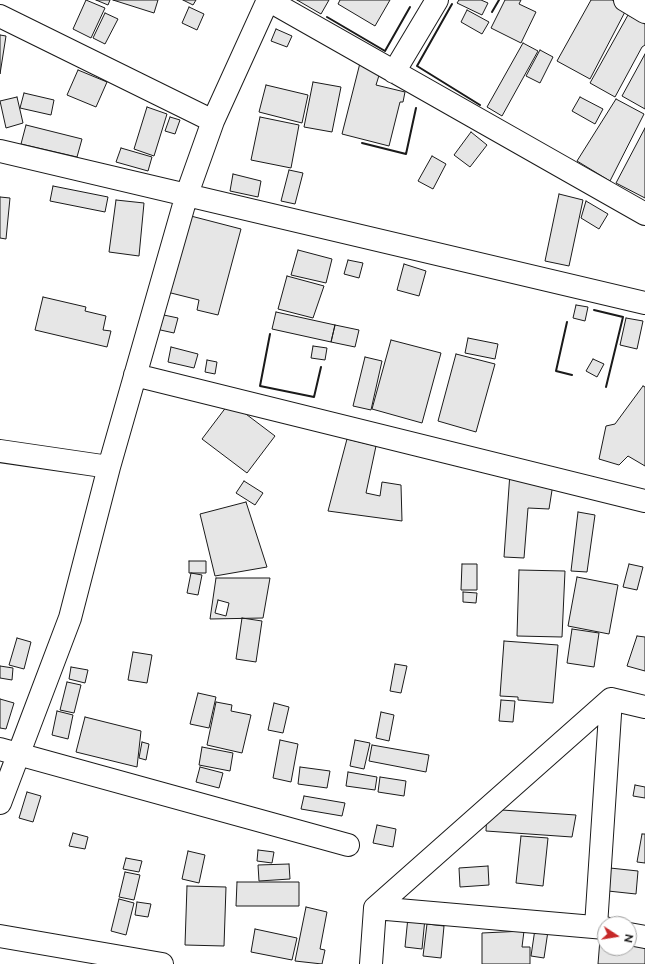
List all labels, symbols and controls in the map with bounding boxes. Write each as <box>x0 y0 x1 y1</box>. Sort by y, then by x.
north arrow <box>597 916 637 956</box>
text: N <box>621 933 635 944</box>

